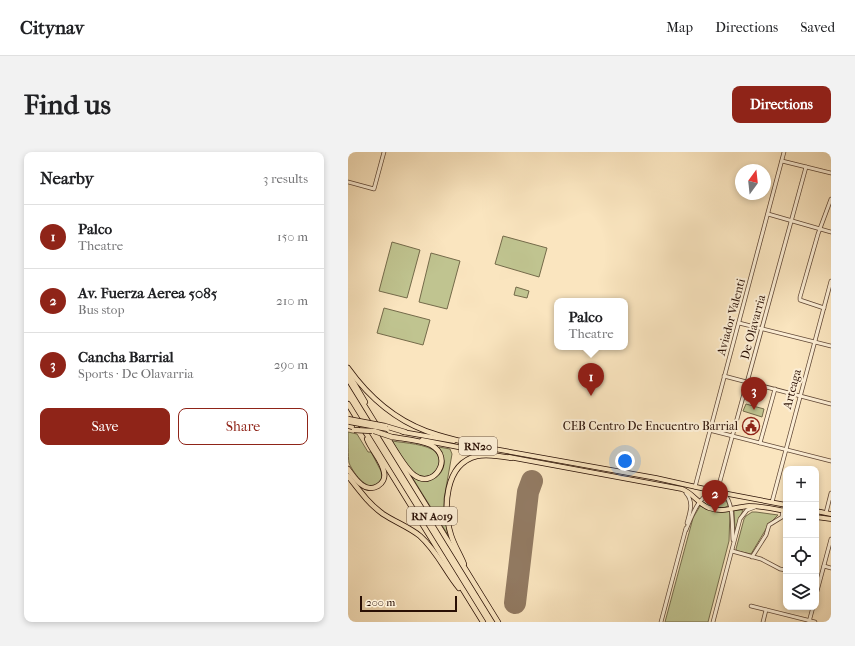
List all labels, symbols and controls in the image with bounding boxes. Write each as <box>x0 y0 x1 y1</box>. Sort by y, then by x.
text: Citynav <box>20 17 84 39</box>
text: Map <box>666 19 693 36</box>
text: Directions <box>715 19 778 36</box>
text: Saved <box>800 19 835 36</box>
button: Directions <box>732 86 831 123</box>
text: Find us <box>24 88 111 121</box>
north arrow <box>735 164 771 200</box>
text: Nearby <box>40 168 94 188</box>
text: 3 results <box>263 171 308 186</box>
text: Palco <box>78 220 112 238</box>
text: 1 <box>51 229 55 244</box>
text: 150 m <box>277 229 308 244</box>
text: Theatre <box>78 238 123 253</box>
street label: Aviador Valenti <box>714 276 748 358</box>
text: Av. Fuerza Aerea 5085 <box>78 284 217 302</box>
text: 2 <box>50 293 56 308</box>
text: 210 m <box>276 293 308 308</box>
street label: De Olavarria <box>738 293 768 361</box>
popup <box>554 298 628 350</box>
text: Bus stop <box>78 302 124 317</box>
text: Palco <box>568 308 603 326</box>
text: Theatre <box>568 326 614 341</box>
text: Cancha Barrial <box>78 348 174 366</box>
text: 3 <box>50 357 56 372</box>
text: 290 m <box>274 357 308 372</box>
pin: 1 <box>578 363 604 396</box>
text: Sports · De Olavarria <box>78 366 194 381</box>
street label: Arteaga <box>780 367 804 411</box>
pin: 3 <box>741 377 767 410</box>
button: Save <box>40 408 170 445</box>
button: Share <box>178 408 308 445</box>
public building icon: CEB Centro De Encuentro Barrial <box>741 416 761 436</box>
place label: CEB Centro De Encuentro Barrial <box>563 419 739 433</box>
road number: RN20 <box>459 437 497 455</box>
your location <box>615 451 635 471</box>
map controls <box>783 466 819 610</box>
button: + <box>783 466 819 502</box>
pin: 2 <box>702 480 728 513</box>
button: − <box>783 502 819 538</box>
road number: RN A019 <box>407 507 457 525</box>
button: locate <box>783 538 819 574</box>
button: layers <box>783 574 819 610</box>
scale bar <box>360 594 457 613</box>
text: 200 m <box>366 596 395 609</box>

